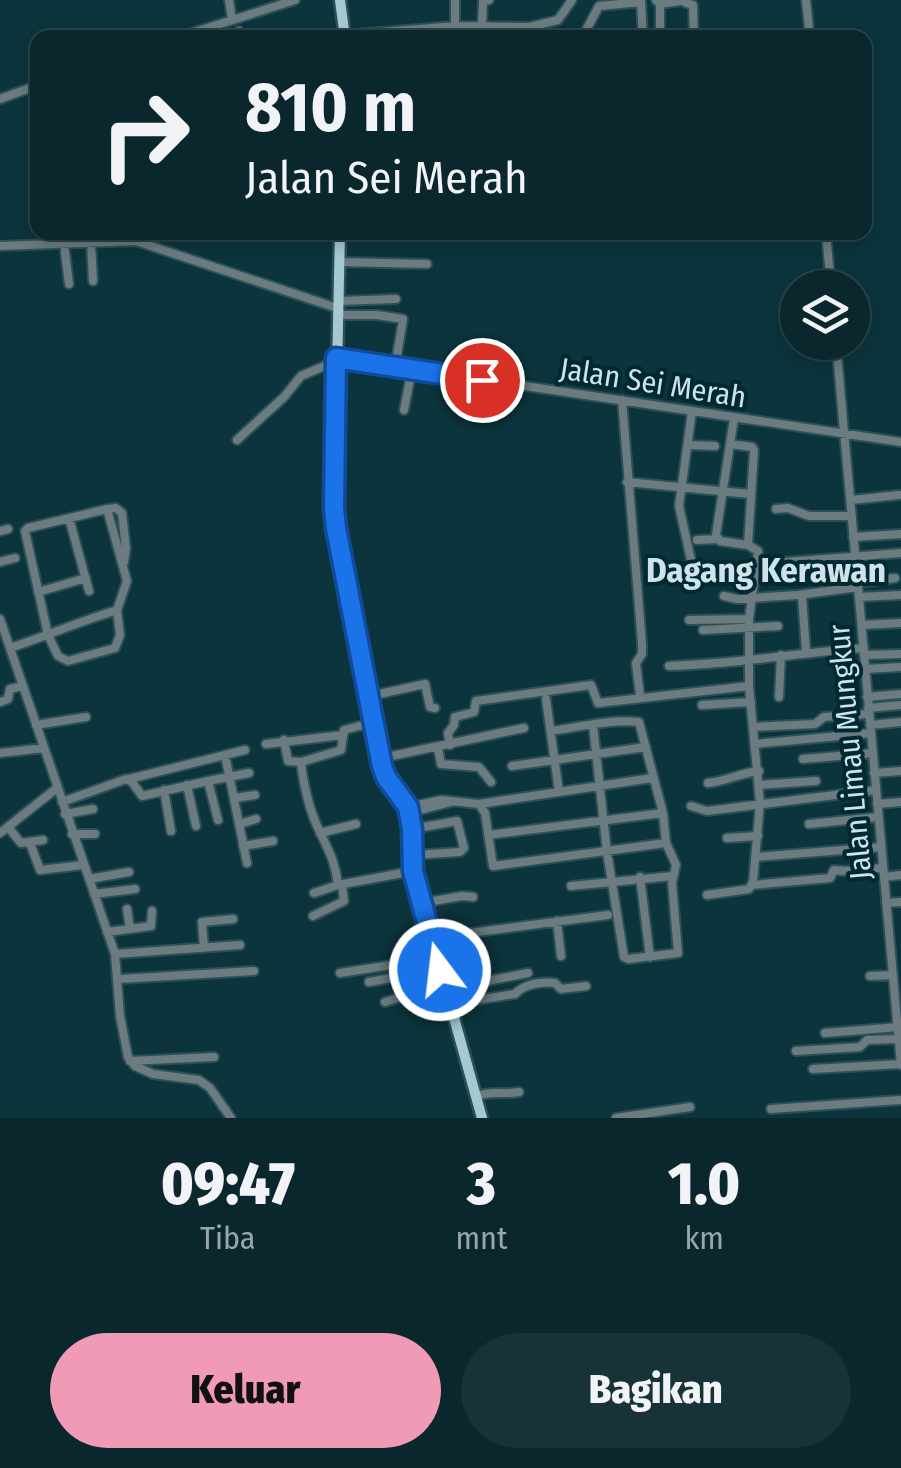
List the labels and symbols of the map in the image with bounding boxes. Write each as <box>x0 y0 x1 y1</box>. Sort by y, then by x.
pin <box>440 338 525 423</box>
street label: Jalan Sei Merah <box>557 350 749 416</box>
district label: Dagang Kerawan <box>646 549 886 591</box>
street label: Jalan Limau Mungkur <box>821 622 879 881</box>
position arrow <box>388 918 492 1022</box>

